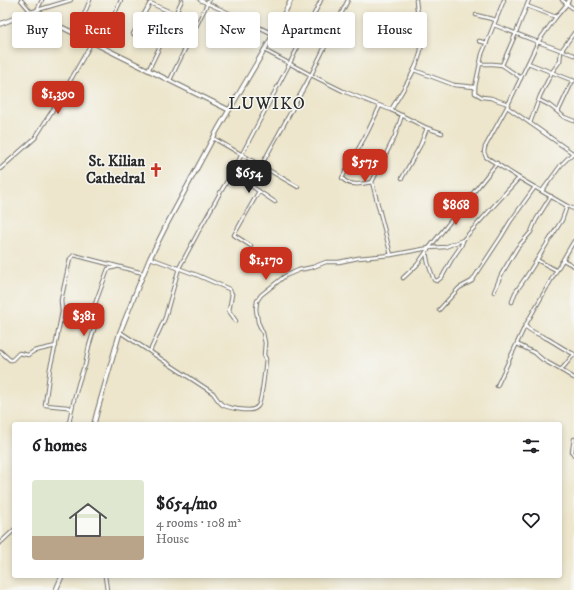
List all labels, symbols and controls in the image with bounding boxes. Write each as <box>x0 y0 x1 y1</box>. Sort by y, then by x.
chip: Buy <box>12 12 62 48</box>
chip: Rent <box>70 12 125 48</box>
chip: Filters <box>133 12 198 48</box>
chip: New <box>206 12 260 48</box>
chip: Apartment <box>268 12 355 48</box>
chip: House <box>363 12 427 48</box>
pin: $1,390 <box>25 81 91 115</box>
text: $1,390 <box>41 86 75 102</box>
district label: LUWIKO <box>228 93 306 115</box>
pin: $575 <box>341 149 389 183</box>
place label: St. Kilian Cathedral <box>86 152 145 188</box>
text: $575 <box>352 154 378 170</box>
pin: $654 <box>225 160 273 194</box>
church icon: St. Kilian Cathedral <box>148 162 164 178</box>
text: $654 <box>235 165 263 181</box>
pin: $868 <box>432 192 480 226</box>
text: $868 <box>443 197 469 213</box>
pin: $1,170 <box>233 247 299 281</box>
text: $1,170 <box>249 252 283 268</box>
pin: $381 <box>60 303 108 337</box>
text: $381 <box>72 308 96 324</box>
text: 6 homes <box>32 435 87 457</box>
icon: filters <box>520 435 542 457</box>
text: $654/mo <box>156 493 217 515</box>
icon: home <box>64 496 112 544</box>
icon: heart <box>520 509 542 531</box>
text: 4 rooms · 108 m² <box>156 515 241 531</box>
text: House <box>156 531 189 547</box>

